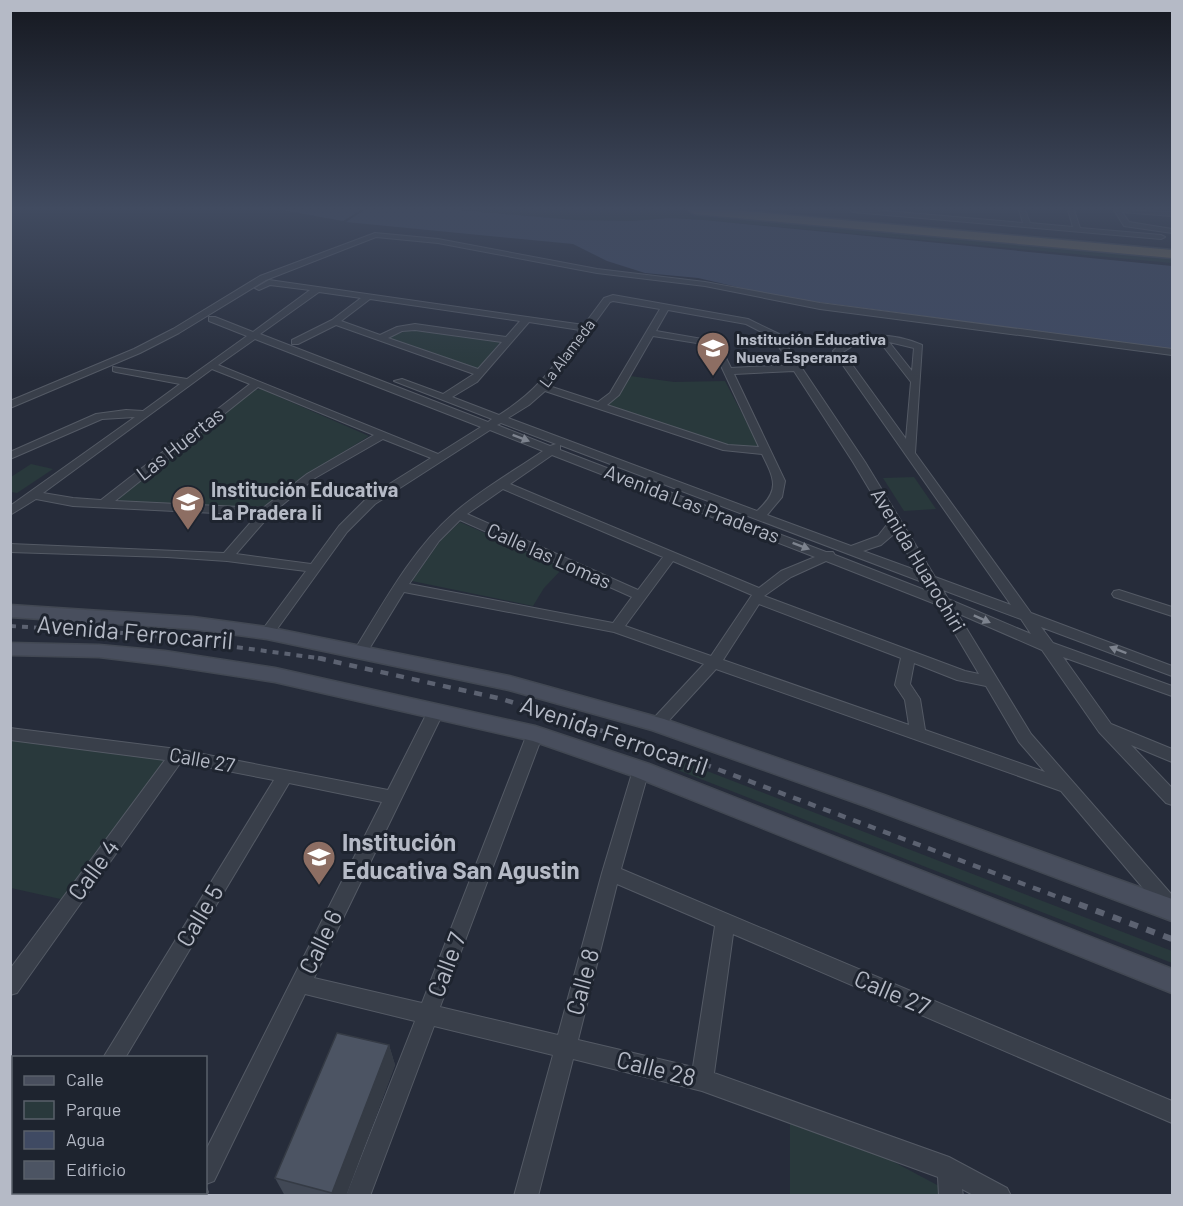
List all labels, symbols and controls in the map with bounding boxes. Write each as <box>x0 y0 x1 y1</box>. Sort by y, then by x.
street label: La Alameda <box>535 315 598 391</box>
place label: Institución Educativa Nueva Esperanza <box>736 329 886 366</box>
school or university icon: Institución Educativa Nueva Esperanza <box>695 330 731 377</box>
street label: Las Huertas <box>131 402 228 485</box>
one-way arrow <box>512 434 530 443</box>
street label: Avenida Las Praderas <box>601 459 783 548</box>
place label: Institución Educativa La Pradera Ii <box>211 477 398 524</box>
street label: Avenida Huarochiri <box>867 483 971 636</box>
school or university icon: Institución Educativa La Pradera Ii <box>170 484 206 531</box>
street label: Calle las Lomas <box>484 517 615 593</box>
one-way arrow <box>792 542 810 551</box>
street label: Avenida Ferrocarril <box>36 608 234 655</box>
one-way arrow <box>973 614 990 623</box>
one-way arrow <box>1109 645 1127 655</box>
street label: Avenida Ferrocarril <box>517 689 712 780</box>
street label: Calle 27 <box>167 741 237 777</box>
place label: Institución Educativa San Agustin <box>342 827 580 884</box>
street label: Calle 4 <box>61 833 125 905</box>
school or university icon: Institución Educativa San Agustin <box>301 839 337 886</box>
street label: Calle 5 <box>169 879 229 952</box>
street label: Calle 6 <box>292 905 348 978</box>
street label: Calle 7 <box>420 928 471 1001</box>
street label: Calle 8 <box>559 945 604 1018</box>
street label: Calle 27 <box>850 963 935 1021</box>
street label: Calle 28 <box>614 1044 699 1091</box>
legend <box>12 1056 207 1194</box>
text: Calle <box>66 1068 104 1090</box>
text: Parque <box>66 1098 121 1120</box>
text: Agua <box>66 1128 105 1150</box>
text: Edificio <box>66 1158 126 1180</box>

